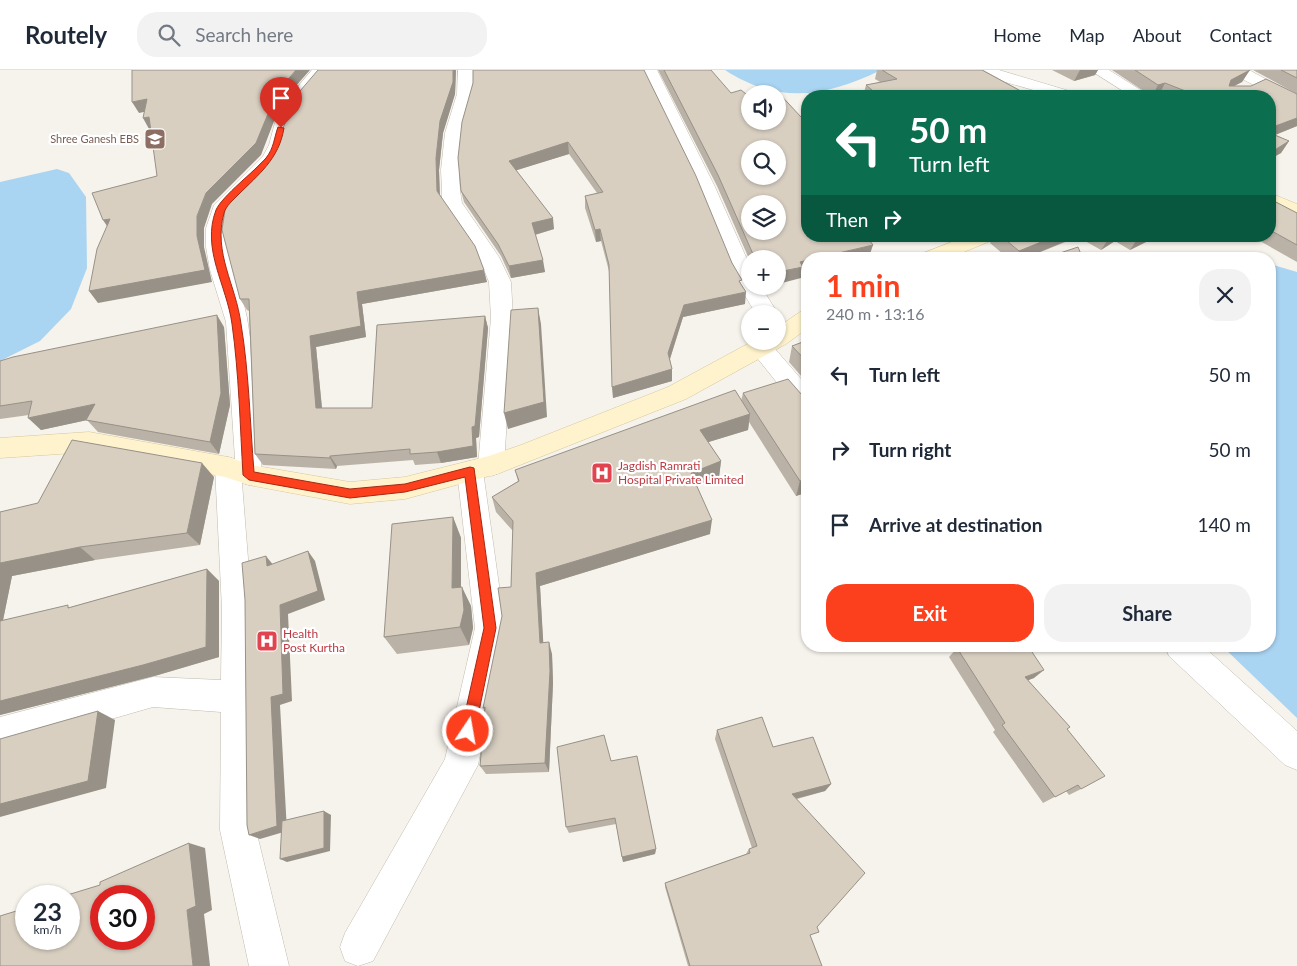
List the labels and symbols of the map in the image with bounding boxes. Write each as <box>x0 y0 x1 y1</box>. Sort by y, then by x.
pin <box>260 77 302 128</box>
school or university icon: Shree Ganesh EBS <box>143 127 167 151</box>
place label: Shree Ganesh EBS <box>50 132 139 145</box>
place label: Jagdish Ramrati Hospital Private Limited <box>618 458 744 487</box>
hospital icon: Jagdish Ramrati Hospital Private Limited <box>590 461 614 485</box>
place label: Health Post Kurtha <box>283 626 345 655</box>
hospital icon: Health Post Kurtha <box>255 629 279 653</box>
position arrow <box>441 704 493 756</box>
speed limit sign: 30 <box>90 885 155 950</box>

